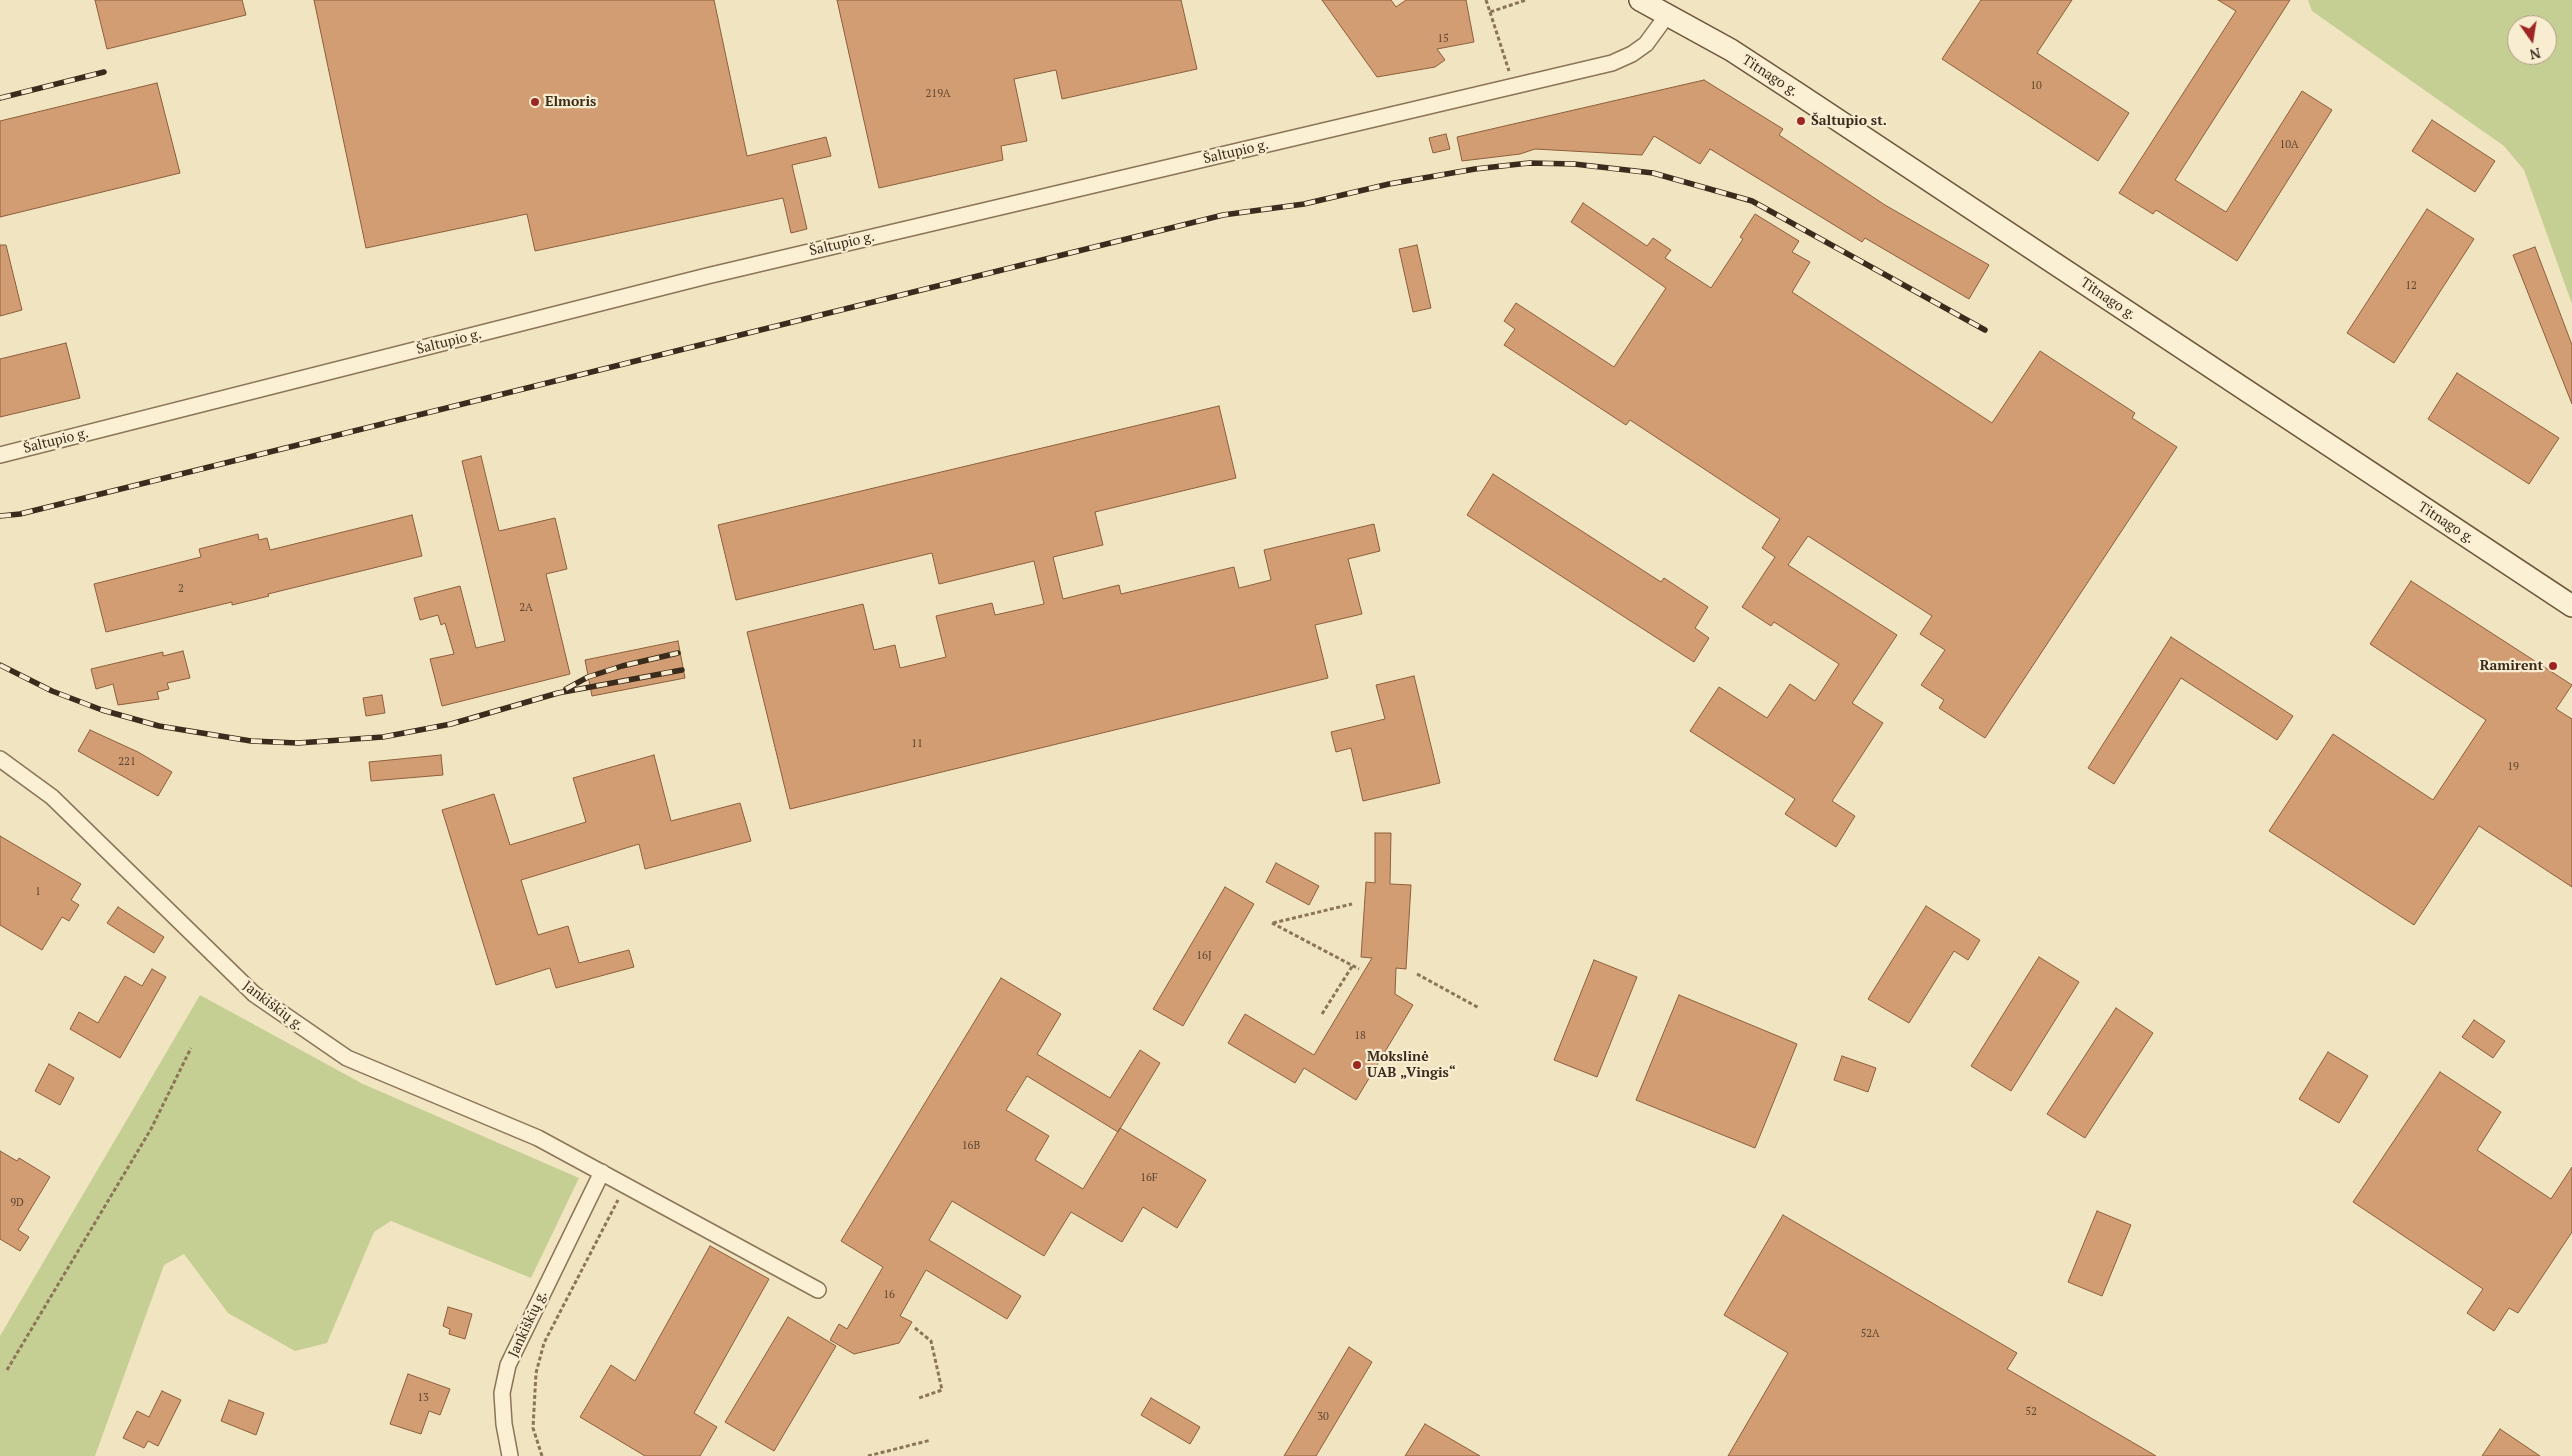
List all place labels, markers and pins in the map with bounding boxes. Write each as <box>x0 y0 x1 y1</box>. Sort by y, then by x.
place label: Elmoris <box>545 94 596 110</box>
marker: Elmoris <box>529 96 541 108</box>
place label: Šaltupio st. <box>1811 113 1887 129</box>
marker: Šaltupio st. <box>1795 115 1807 127</box>
place label: Ramirent <box>2480 658 2543 674</box>
marker: Ramirent <box>2547 660 2559 672</box>
place label: Mokslinė UAB „Vingis“ <box>1367 1049 1456 1082</box>
marker: Mokslinė UAB „Vingis“ <box>1351 1059 1363 1071</box>

